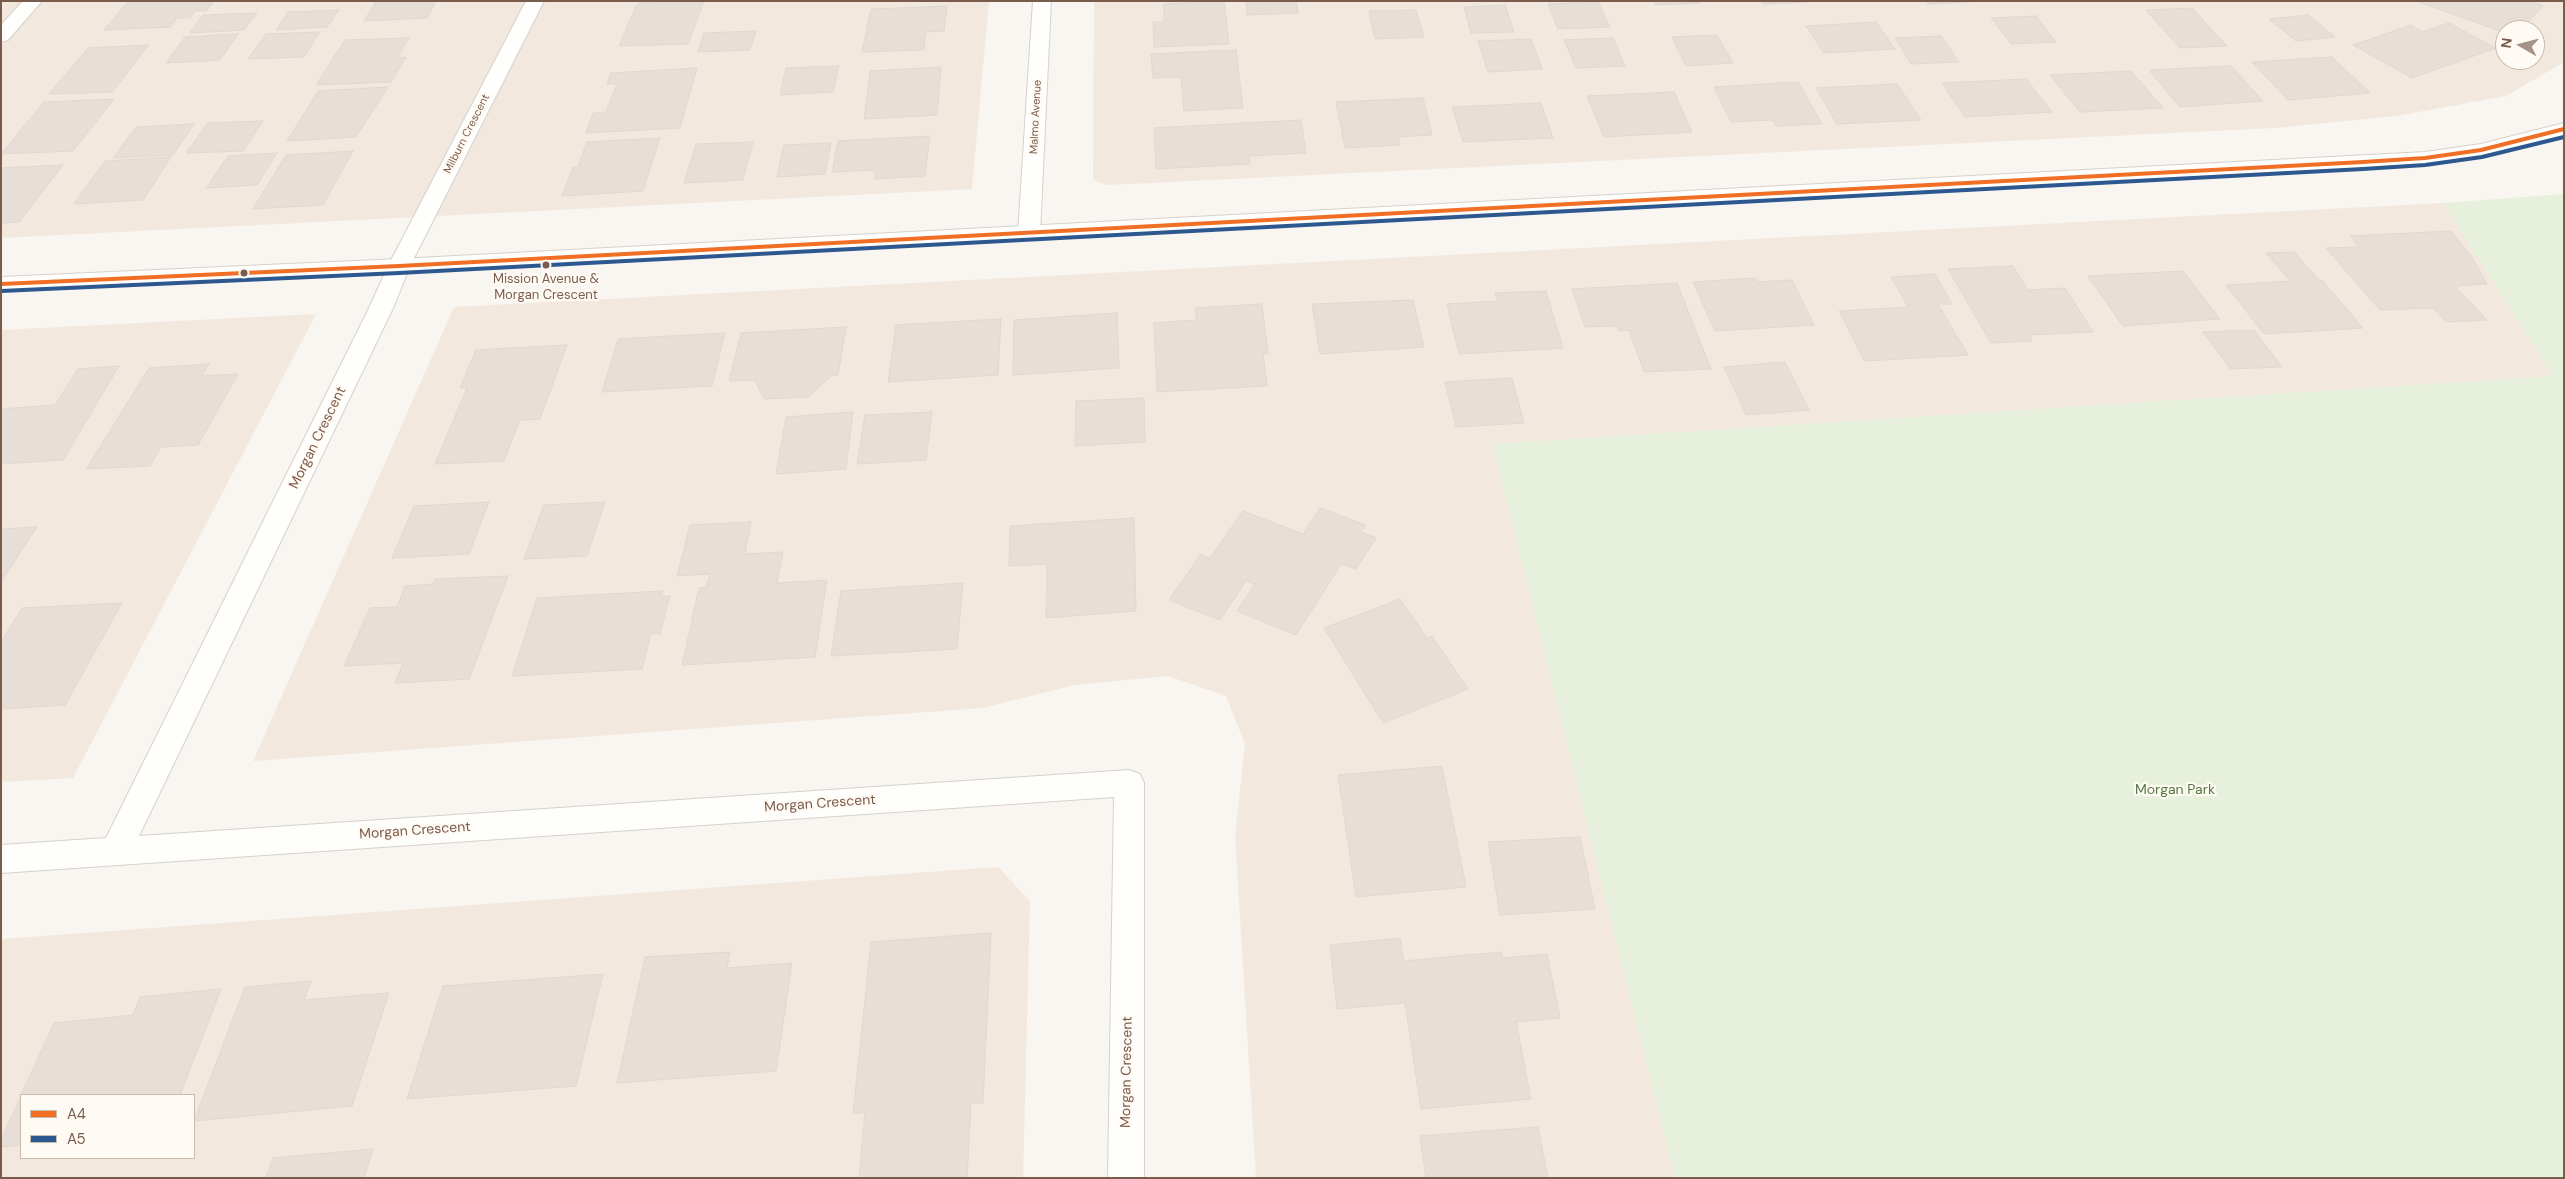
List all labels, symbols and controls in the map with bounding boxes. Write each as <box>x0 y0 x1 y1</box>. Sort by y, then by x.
north arrow <box>2495 20 2545 70</box>
text: N <box>2497 37 2516 49</box>
street label: Malmo Avenue <box>1027 80 1045 154</box>
street label: Milburn Crescent <box>441 92 493 176</box>
marker: Mission Avenue & Morgan Crescent <box>541 260 551 270</box>
unlabelled marker <box>239 268 249 278</box>
place label: Mission Avenue & Morgan Crescent <box>493 272 599 303</box>
street label: Morgan Crescent <box>286 384 350 492</box>
park label: Morgan Park <box>2135 782 2215 798</box>
street label: Morgan Crescent <box>764 792 876 816</box>
street label: Morgan Crescent <box>359 819 471 843</box>
street label: Morgan Crescent <box>1118 1016 1136 1128</box>
legend <box>20 1094 195 1159</box>
text: A4 <box>67 1104 86 1124</box>
text: A5 <box>67 1129 86 1149</box>

